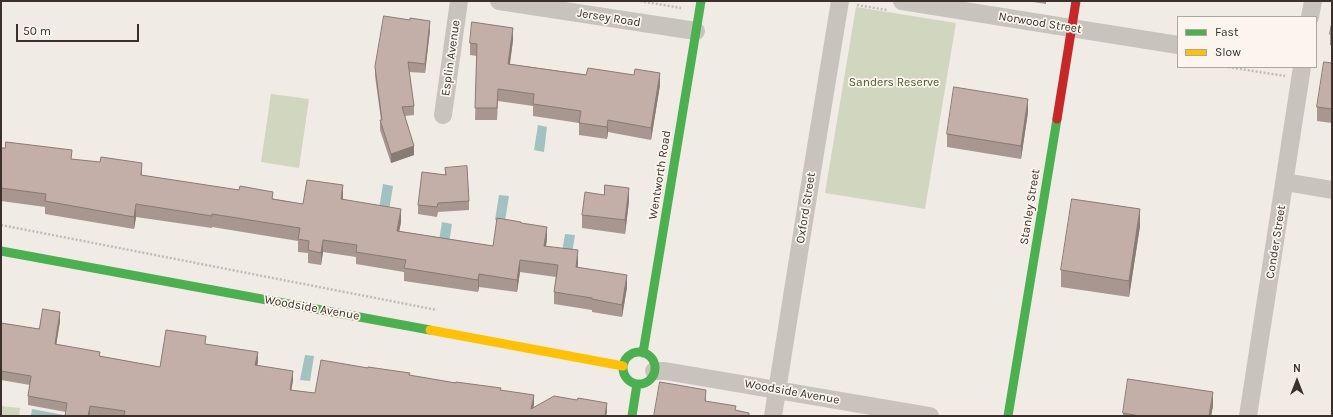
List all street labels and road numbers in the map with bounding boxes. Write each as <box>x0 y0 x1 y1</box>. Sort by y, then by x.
street label: Jersey Road <box>576 6 642 30</box>
street label: Norwood Street <box>997 9 1083 37</box>
street label: Esplin Avenue <box>439 19 463 97</box>
street label: Wentworth Road <box>646 129 674 221</box>
street label: Stanley Street <box>1017 168 1043 246</box>
street label: Oxford Street <box>793 171 819 245</box>
street label: Conder Street <box>1263 204 1289 280</box>
street label: Woodside Avenue <box>263 293 361 323</box>
street label: Woodside Avenue <box>743 377 841 407</box>

